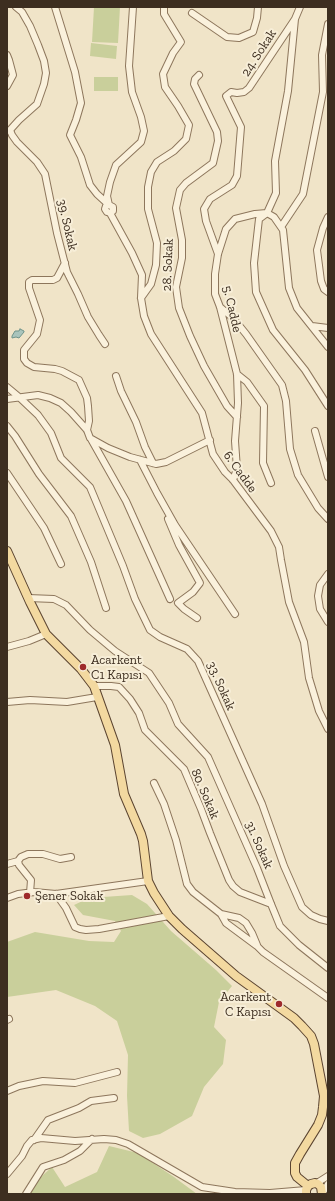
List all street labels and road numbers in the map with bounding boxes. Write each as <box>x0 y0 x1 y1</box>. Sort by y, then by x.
street label: 24. Sokak <box>238 27 280 79</box>
street label: 39. Sokak <box>54 198 80 252</box>
street label: 28. Sokak <box>159 238 177 292</box>
street label: 5. Cadde <box>219 284 245 334</box>
street label: 6. Cadde <box>220 448 260 496</box>
street label: 33. Sokak <box>203 659 239 713</box>
street label: 80. Sokak <box>187 766 223 822</box>
street label: 31. Sokak <box>242 819 276 871</box>

